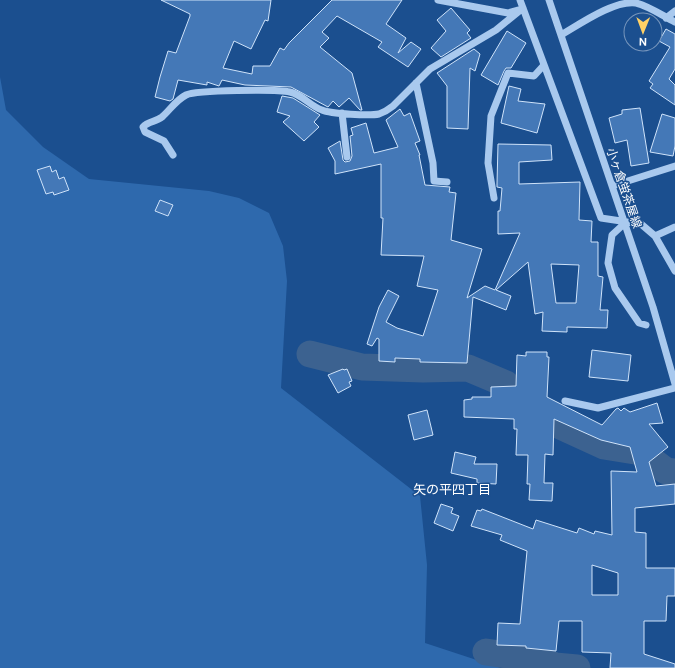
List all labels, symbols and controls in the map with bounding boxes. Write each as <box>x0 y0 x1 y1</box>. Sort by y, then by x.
north arrow <box>623 12 663 52</box>
text: N <box>639 35 647 49</box>
street label: 小ヶ倉蛍茶屋線 <box>603 146 645 230</box>
district label: 矢の平四丁目 <box>413 481 491 498</box>

